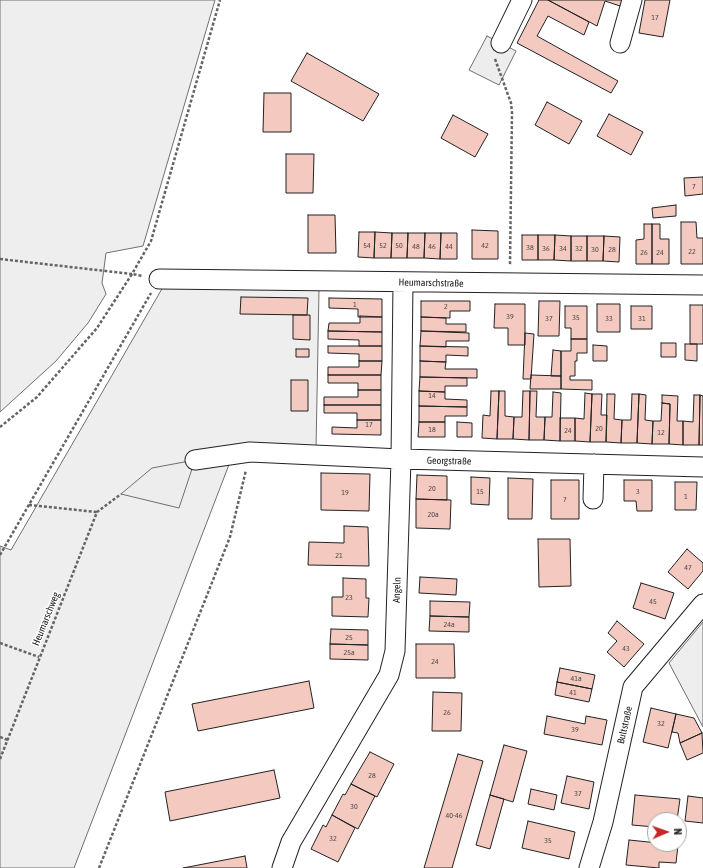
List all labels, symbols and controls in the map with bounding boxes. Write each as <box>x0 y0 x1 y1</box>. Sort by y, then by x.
house number: 17 <box>651 12 659 22</box>
house number: 7 <box>692 181 696 191</box>
house number: 54 <box>363 240 371 250</box>
house number: 52 <box>379 240 387 250</box>
house number: 50 <box>395 240 403 250</box>
house number: 42 <box>481 240 489 250</box>
house number: 48 <box>412 241 420 251</box>
house number: 46 <box>428 241 436 251</box>
house number: 44 <box>445 241 453 251</box>
house number: 38 <box>526 242 534 252</box>
house number: 36 <box>542 243 550 253</box>
house number: 34 <box>559 243 567 253</box>
house number: 32 <box>575 243 583 253</box>
house number: 30 <box>591 244 599 254</box>
house number: 28 <box>608 244 616 254</box>
house number: 22 <box>688 246 696 256</box>
house number: 26 <box>640 247 648 257</box>
house number: 24 <box>656 247 664 257</box>
street label: Heumarschstraße <box>398 276 464 290</box>
house number: 1 <box>353 299 357 309</box>
house number: 2 <box>444 301 448 311</box>
house number: 39 <box>506 311 514 321</box>
house number: 35 <box>572 312 580 322</box>
house number: 37 <box>545 313 553 323</box>
house number: 33 <box>605 313 613 323</box>
house number: 31 <box>638 313 646 323</box>
house number: 14 <box>428 390 436 400</box>
house number: 17 <box>365 419 373 429</box>
house number: 20 <box>595 423 603 433</box>
house number: 18 <box>428 424 436 434</box>
house number: 24 <box>564 425 572 435</box>
house number: 12 <box>657 427 665 437</box>
street label: Georgstraße <box>427 455 471 467</box>
house number: 20 <box>428 483 436 493</box>
house number: 15 <box>476 486 484 496</box>
house number: 3 <box>636 486 640 496</box>
house number: 19 <box>341 487 349 497</box>
house number: 1 <box>684 491 688 501</box>
house number: 7 <box>563 494 567 504</box>
house number: 20a <box>427 509 439 519</box>
house number: 21 <box>335 550 343 560</box>
house number: 47 <box>684 562 692 572</box>
street label: Angeln <box>391 577 403 603</box>
street label: Heumarschweg <box>30 590 62 648</box>
house number: 23 <box>345 592 353 602</box>
house number: 45 <box>649 596 657 606</box>
house number: 24a <box>443 619 455 629</box>
house number: 25 <box>345 632 353 642</box>
house number: 43 <box>622 643 630 653</box>
house number: 25a <box>343 647 355 657</box>
house number: 24 <box>431 656 439 666</box>
house number: 41a <box>570 673 582 683</box>
house number: 41 <box>569 687 577 697</box>
street label: Bultstraße <box>615 705 635 745</box>
house number: 26 <box>443 707 451 717</box>
house number: 32 <box>657 718 665 728</box>
house number: 39 <box>571 724 579 734</box>
house number: 28 <box>368 770 376 780</box>
house number: 37 <box>574 788 582 798</box>
house number: 30 <box>350 801 358 811</box>
house number: 40-46 <box>445 810 463 820</box>
north arrow <box>647 812 687 852</box>
text: N <box>672 828 684 835</box>
house number: 32 <box>329 833 337 843</box>
house number: 35 <box>544 835 552 845</box>

